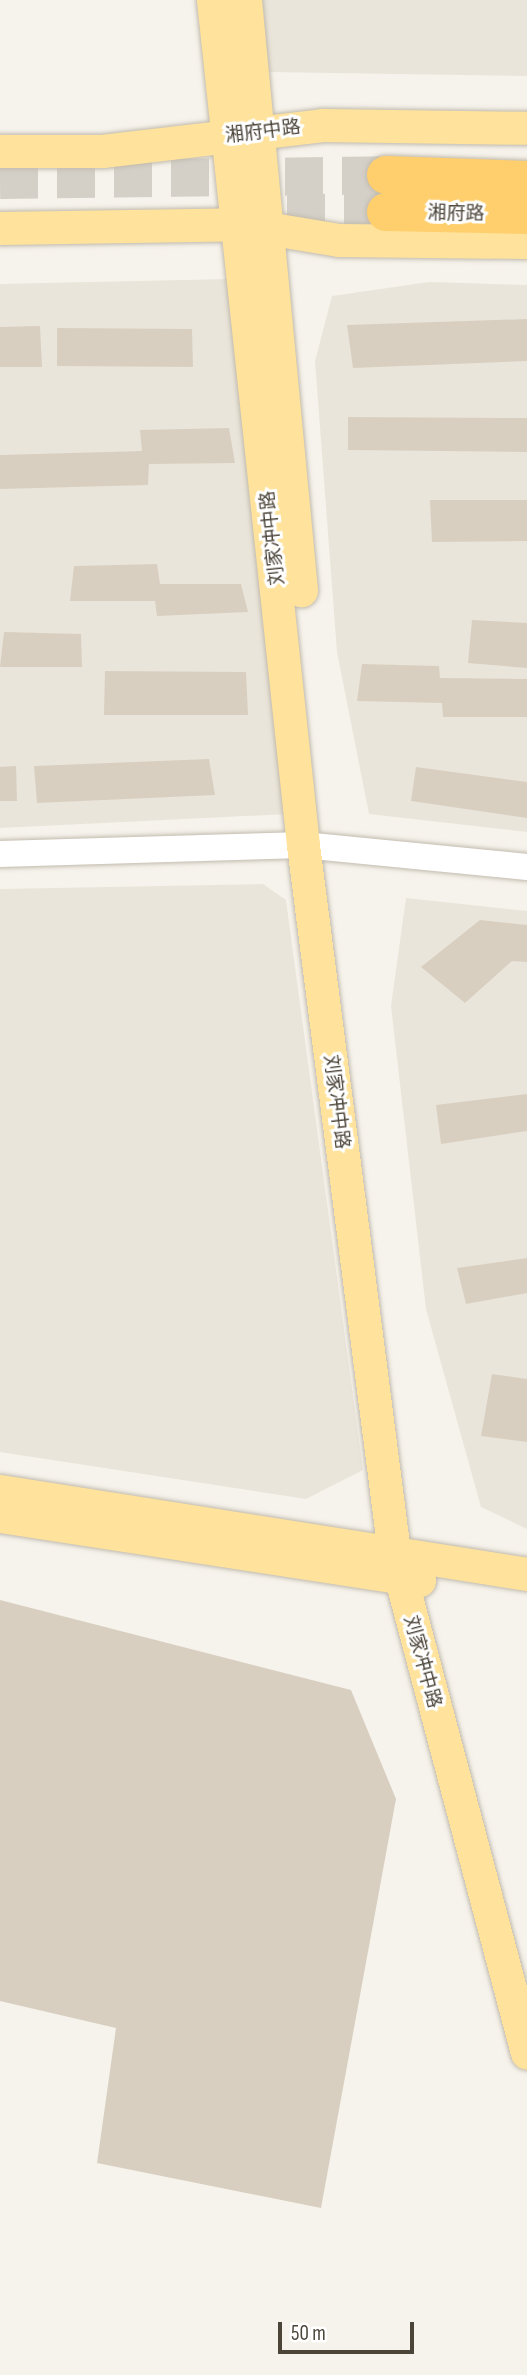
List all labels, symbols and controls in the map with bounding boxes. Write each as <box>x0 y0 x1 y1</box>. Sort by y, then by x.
street label: 湘府中路 <box>224 116 302 148</box>
street label: 湘府路 <box>427 202 485 226</box>
street label: 刘家冲中路 <box>257 490 289 586</box>
street label: 刘家冲中路 <box>319 1053 353 1151</box>
street label: 刘家冲中路 <box>399 1613 445 1711</box>
scale bar <box>282 2308 419 2352</box>
text: 50 m <box>291 2321 326 2346</box>

